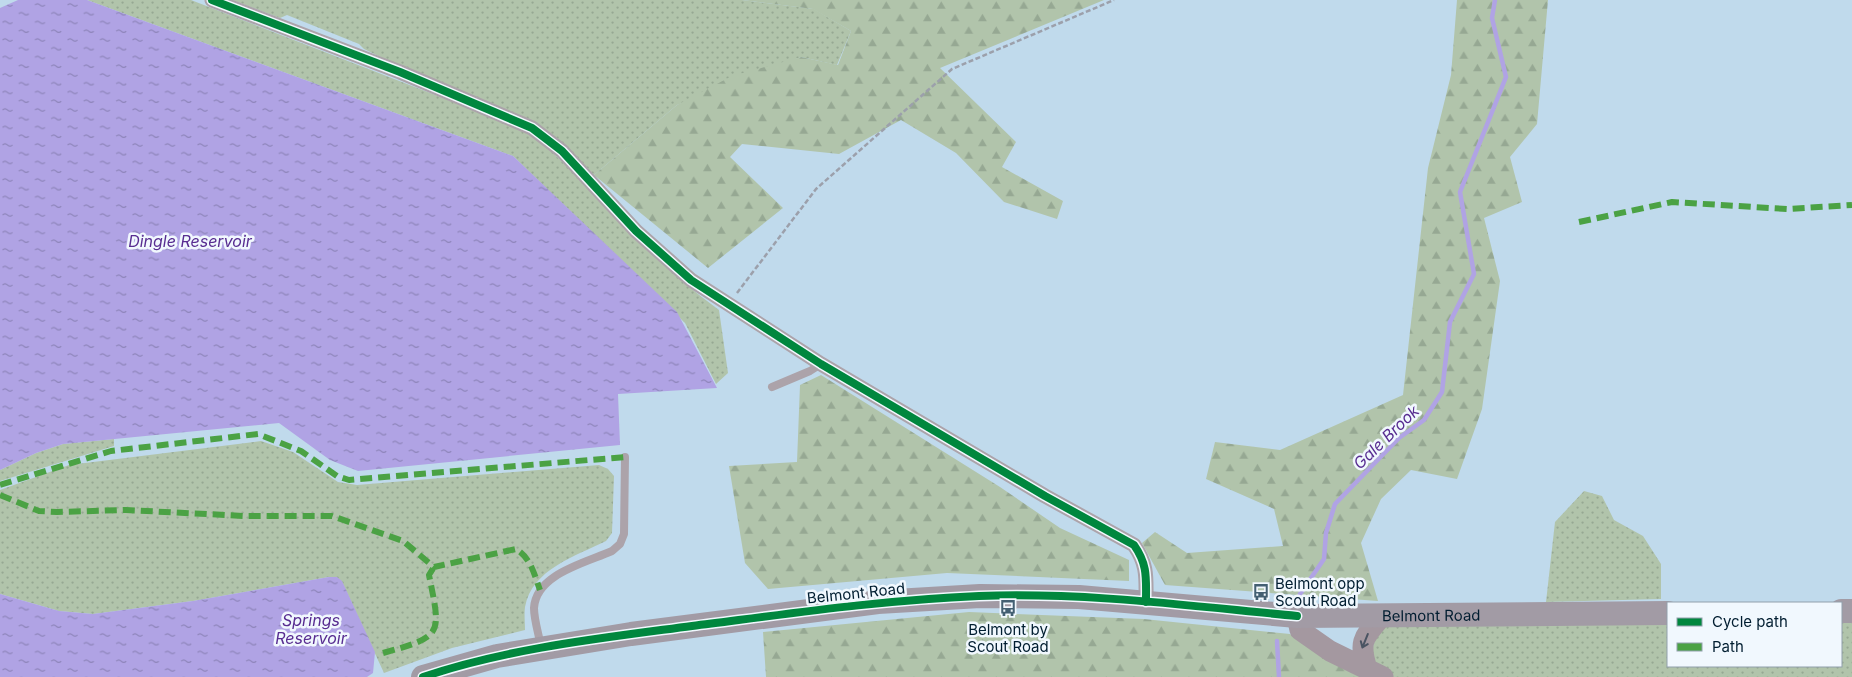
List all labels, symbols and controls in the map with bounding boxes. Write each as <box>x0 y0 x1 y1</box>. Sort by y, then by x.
water label: Dingle Reservoir <box>128 231 253 251</box>
water label: Gale Brook <box>1349 401 1423 473</box>
place label: Belmont opp Scout Road <box>1275 574 1365 610</box>
street label: Belmont Road <box>806 578 906 608</box>
bus stop icon: Belmont opp Scout Road <box>1251 582 1271 602</box>
bus stop icon: Belmont by Scout Road <box>998 598 1018 618</box>
legend <box>1667 602 1842 667</box>
street label: Belmont Road <box>1382 605 1481 625</box>
water label: Springs Reservoir <box>275 610 348 648</box>
text: Cycle path <box>1712 612 1788 631</box>
place label: Belmont by Scout Road <box>967 620 1049 656</box>
one-way arrow <box>1359 633 1369 648</box>
text: Path <box>1712 637 1744 656</box>

